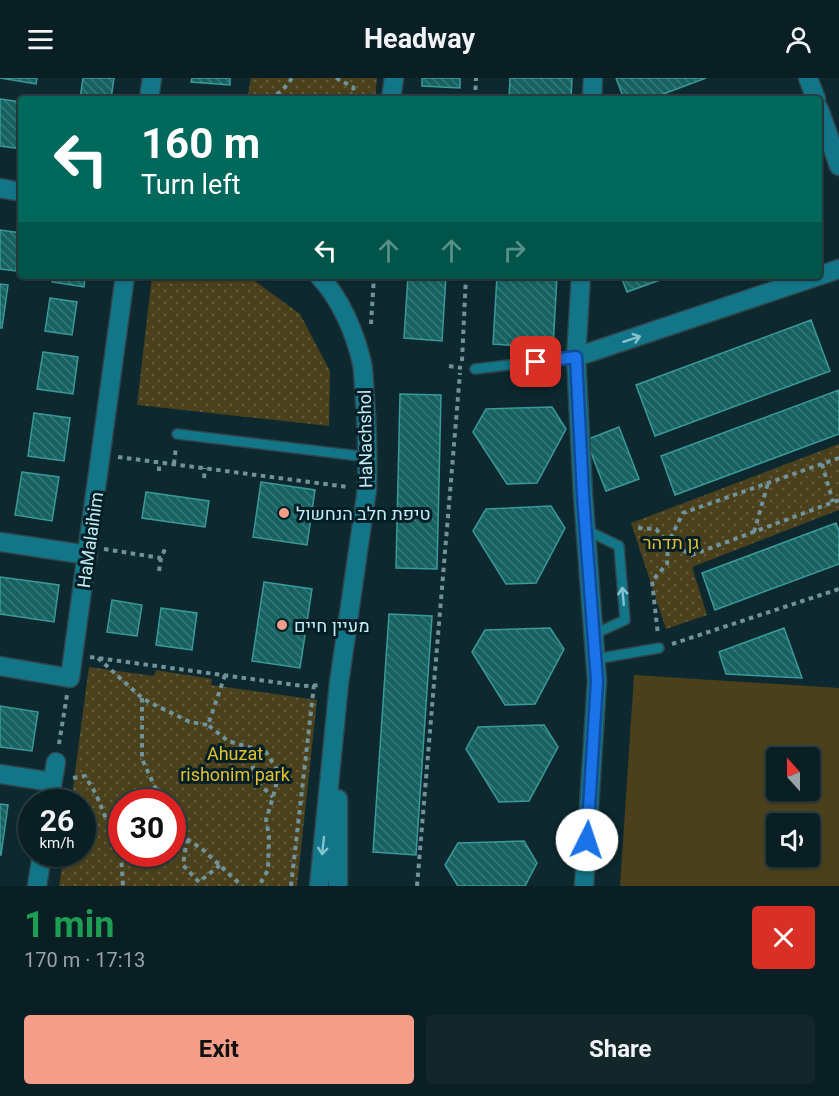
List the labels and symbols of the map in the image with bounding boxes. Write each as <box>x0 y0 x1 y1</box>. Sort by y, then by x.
one-way arrow <box>622 332 641 343</box>
pin <box>510 336 561 387</box>
street label: HaNachshol <box>354 390 376 488</box>
street label: HaMalaihim <box>73 491 107 589</box>
place label: טיפת חלב הנחשול <box>296 503 431 524</box>
marker: טיפת חלב הנחשול <box>277 506 291 520</box>
park label: גן תדהר <box>643 532 699 553</box>
one-way arrow <box>617 587 628 607</box>
place label: מעיין חיים <box>294 615 370 636</box>
marker: מעיין חיים <box>275 618 289 632</box>
park label: Ahuzat rishonim park <box>180 743 291 785</box>
north arrow <box>766 747 820 801</box>
speed limit sign: 30 <box>108 789 186 867</box>
position arrow <box>555 808 619 872</box>
one-way arrow <box>317 836 328 856</box>

